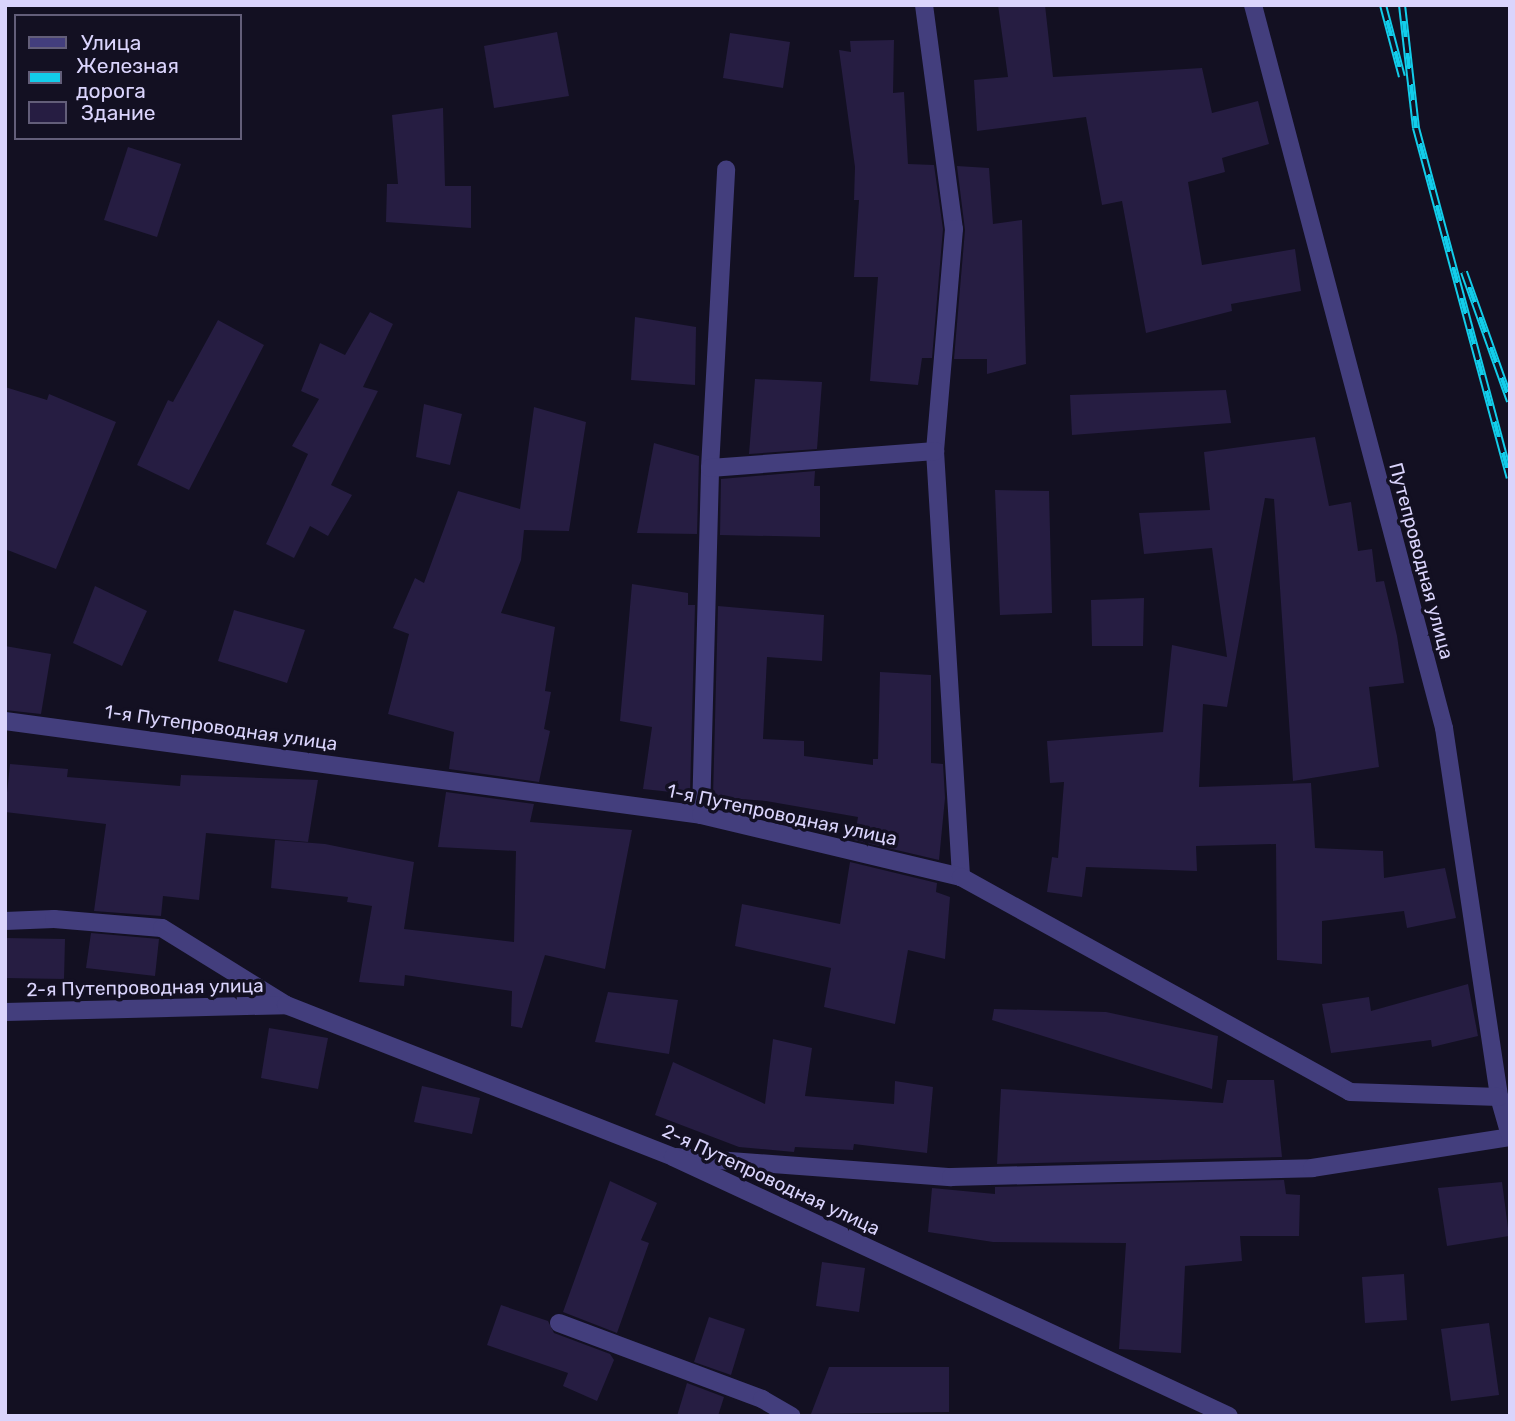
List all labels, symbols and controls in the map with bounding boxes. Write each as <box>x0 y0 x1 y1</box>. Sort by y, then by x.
legend <box>14 14 242 140</box>
text: Улица <box>81 30 141 55</box>
text: Железная дорога <box>76 53 179 103</box>
text: Здание <box>81 100 156 125</box>
street label: Путепроводная улица <box>1384 460 1458 662</box>
street label: 1-я Путепроводная улица <box>103 700 339 756</box>
street label: 1-я Путепроводная улица <box>665 779 899 851</box>
street label: 2-я Путепроводная улица <box>26 975 264 1001</box>
street label: 2-я Путепроводная улица <box>659 1120 883 1240</box>

